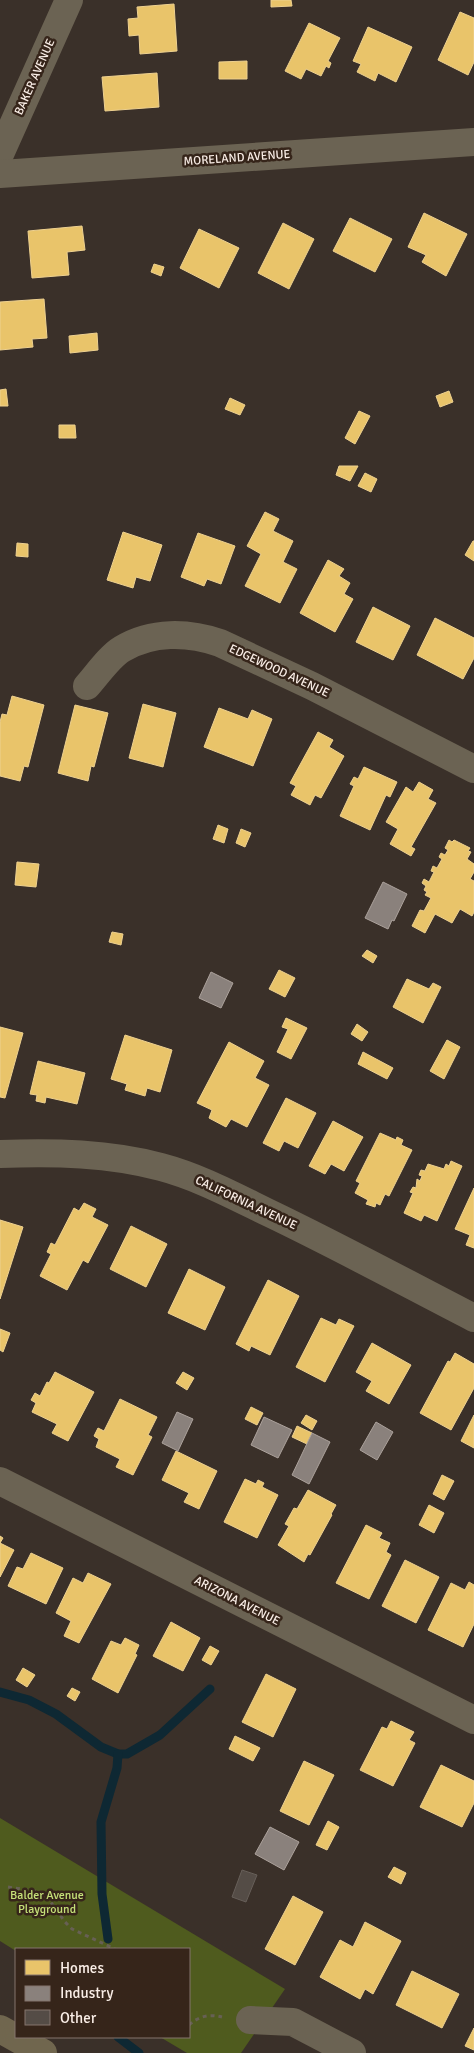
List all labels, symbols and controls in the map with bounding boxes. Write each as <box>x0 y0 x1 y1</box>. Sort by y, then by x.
street label: BAKER AVENUE <box>12 36 59 117</box>
street label: MORELAND AVENUE <box>183 147 291 169</box>
street label: EDGEWOOD AVENUE <box>227 641 332 701</box>
street label: CALIFORNIA AVENUE <box>193 1173 299 1233</box>
street label: ARIZONA AVENUE <box>192 1573 282 1629</box>
park label: Balder Avenue Playground <box>10 1888 84 1917</box>
legend <box>15 1948 190 2038</box>
text: Homes <box>60 1959 104 1977</box>
text: Industry <box>60 1984 113 2002</box>
text: Other <box>60 2009 97 2027</box>

